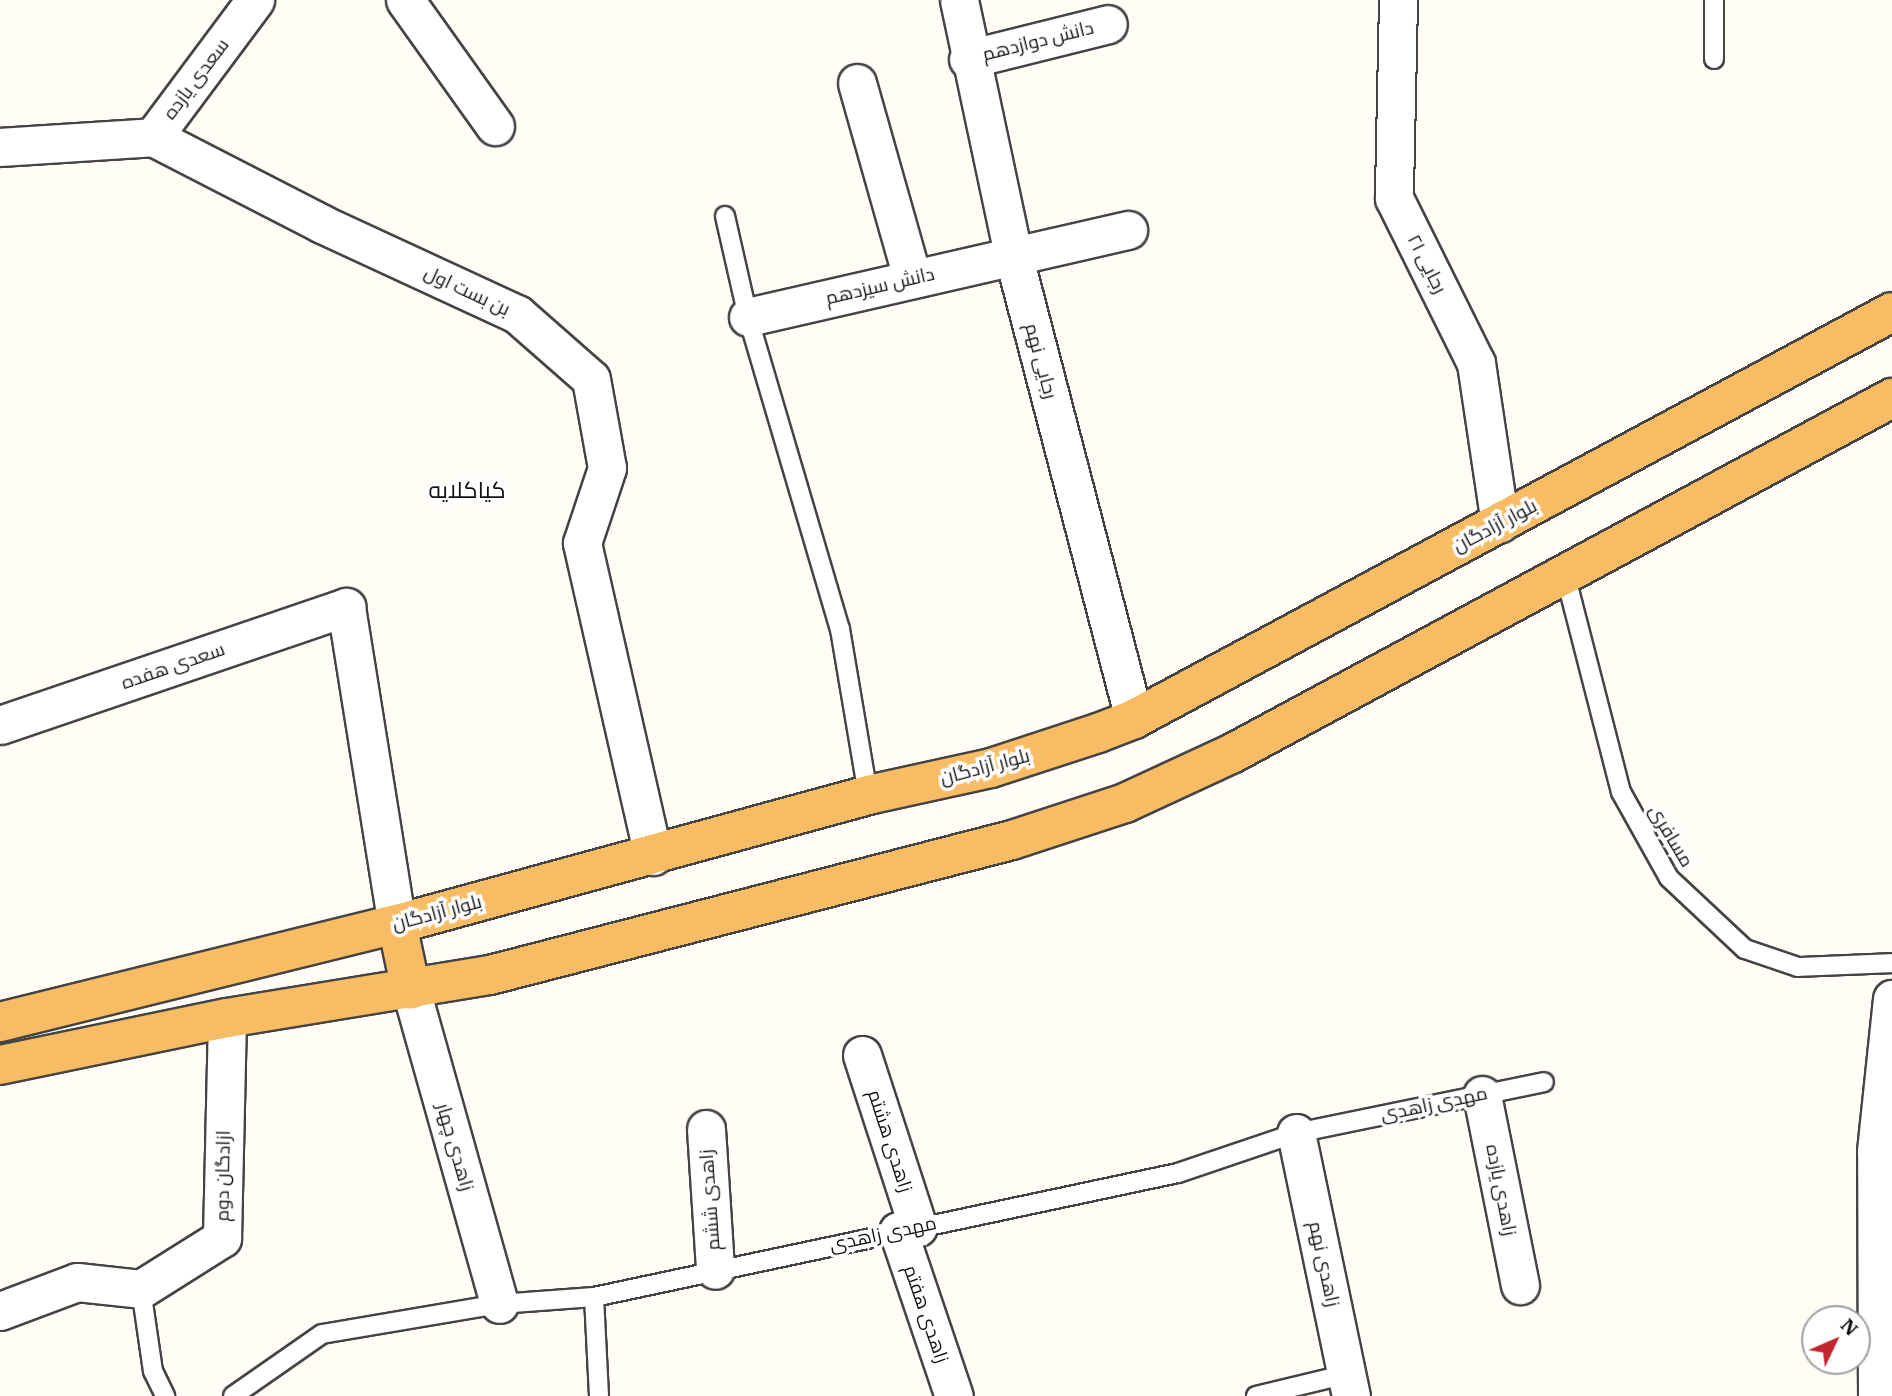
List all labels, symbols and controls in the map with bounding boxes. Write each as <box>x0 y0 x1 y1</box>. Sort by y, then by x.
street label: دانش دوازدهم <box>980 16 1096 66</box>
street label: سعدی یازده <box>158 34 234 124</box>
street label: رجایی ۲۱ <box>1402 231 1452 297</box>
street label: بن بست اول <box>420 261 514 321</box>
street label: دانش سیزدهم <box>823 262 937 310</box>
street label: رجایی نهم <box>1020 321 1062 401</box>
district label: کیاکلایه <box>428 475 506 503</box>
street label: بلوار آزادگان <box>1449 494 1541 558</box>
street label: سعدی هفده <box>118 638 228 694</box>
street label: بلوار آزادگان <box>938 744 1032 790</box>
street label: مسافری <box>1644 801 1698 871</box>
street label: بلوار آزادگان <box>390 890 484 936</box>
street label: مهدی زاهدی <box>1378 1082 1490 1126</box>
street label: زاهدی هشتم <box>863 1087 917 1195</box>
street label: زاهدی چهار <box>432 1100 478 1194</box>
street label: ازادگان دوم <box>211 1130 235 1222</box>
street label: زاهدی یازده <box>1481 1142 1521 1238</box>
street label: زاهدی ششم <box>695 1149 725 1251</box>
street label: مهدی زاهدی <box>827 1212 939 1256</box>
street label: زاهدی نهم <box>1304 1219 1344 1309</box>
street label: زاهدی هفتم <box>899 1262 953 1366</box>
north arrow <box>1801 1305 1871 1375</box>
text: N <box>1836 1313 1864 1341</box>

